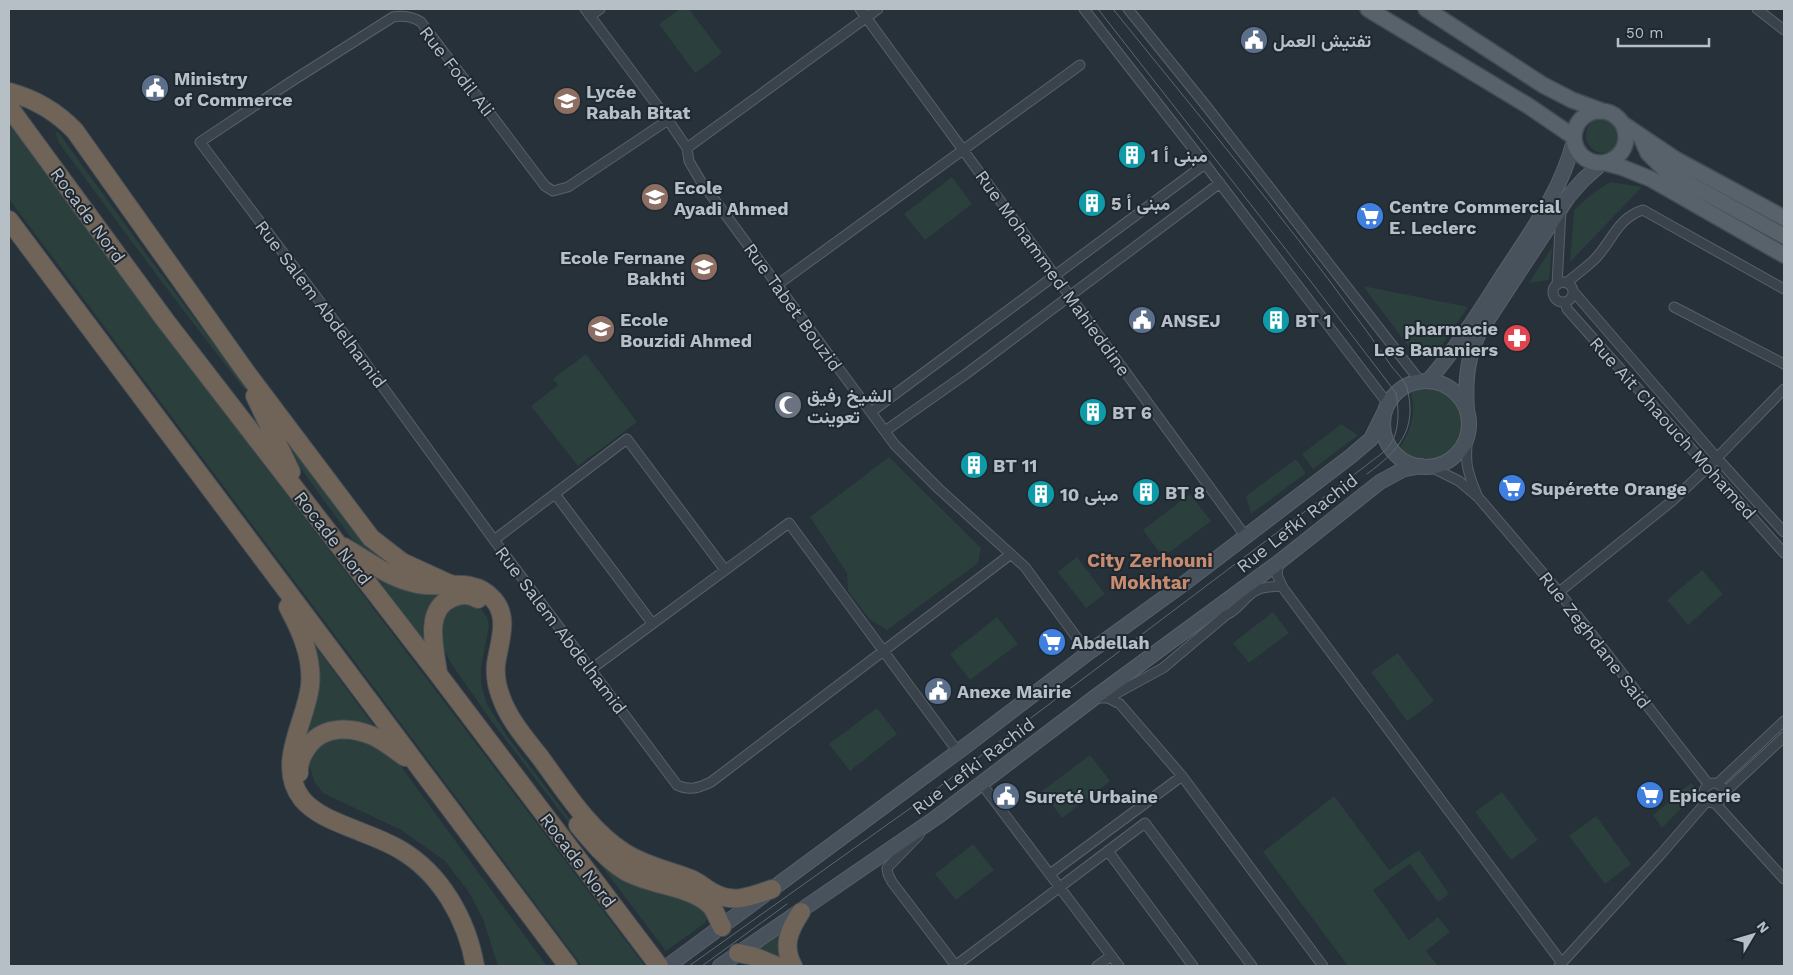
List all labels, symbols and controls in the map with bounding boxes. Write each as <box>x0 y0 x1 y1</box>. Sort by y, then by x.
scale bar <box>1618 15 1709 47</box>
street label: Rue Fodil Ali <box>415 22 499 120</box>
text: 50 m <box>1626 24 1663 42</box>
public building icon: تفتيش العمل <box>1239 25 1269 55</box>
place label: تفتيش العمل <box>1273 30 1371 52</box>
place label: Ministry of Commerce <box>174 68 293 110</box>
public building icon: Ministry of Commerce <box>140 73 170 103</box>
place label: Lycée Rabah Bitat <box>586 81 690 123</box>
school or university icon: Lycée Rabah Bitat <box>552 86 582 116</box>
building icon: مبنى أ 1 <box>1117 140 1147 170</box>
place label: مبنى أ 1 <box>1151 145 1208 167</box>
street label: Rocade Nord <box>46 163 130 267</box>
street label: Rue Mohammed Mahieddine <box>971 166 1135 380</box>
place label: Ecole Ayadi Ahmed <box>674 177 789 219</box>
school or university icon: Ecole Ayadi Ahmed <box>640 182 670 212</box>
building icon: مبنى أ 5 <box>1077 188 1107 218</box>
place label: مبنى أ 5 <box>1111 193 1171 215</box>
place label: Centre Commercial E. Leclerc <box>1389 196 1561 238</box>
supermarket icon: Centre Commercial E. Leclerc <box>1355 201 1385 231</box>
street label: Rue Salem Abdelhamid <box>251 216 391 392</box>
street label: Rue Tabet Bouzid <box>740 239 846 375</box>
place label: Ecole Fernane Bakhti <box>560 247 685 289</box>
school or university icon: Ecole Fernane Bakhti <box>689 252 719 282</box>
public building icon: ANSEJ <box>1127 305 1157 335</box>
building icon: BT 1 <box>1261 305 1291 335</box>
place label: Ecole Bouzidi Ahmed <box>620 309 752 351</box>
place label: ANSEJ <box>1161 310 1221 331</box>
place label: BT 1 <box>1295 310 1331 331</box>
school or university icon: Ecole Bouzidi Ahmed <box>586 314 616 344</box>
place label: pharmacie Les Bananiers <box>1374 318 1498 360</box>
pharmacy icon: pharmacie Les Bananiers <box>1502 323 1532 353</box>
street label: Rue Ait Chaouch Mohamed <box>1586 332 1760 524</box>
place label: الشيخ رفيق تعوينت <box>807 385 892 428</box>
mosque icon: الشيخ رفيق تعوينت <box>773 390 803 420</box>
building icon: BT 6 <box>1078 397 1108 427</box>
place label: BT 6 <box>1112 402 1152 423</box>
building icon: BT 11 <box>959 450 989 480</box>
place label: BT 11 <box>993 455 1037 476</box>
street label: Rue Lefki Rachid <box>1232 469 1362 577</box>
supermarket icon: Supérette Orange <box>1497 473 1527 503</box>
building icon: BT 8 <box>1131 477 1161 507</box>
place label: Supérette Orange <box>1531 478 1687 499</box>
building icon: مبنى 10 <box>1026 479 1056 509</box>
place label: BT 8 <box>1165 482 1205 503</box>
place label: مبنى 10 <box>1060 484 1119 506</box>
street label: Rocade Nord <box>290 487 376 589</box>
street label: Rue Salem Abdelhamid <box>491 542 631 718</box>
district label: City Zerhouni Mokhtar <box>1087 549 1213 594</box>
street label: Rue Zeghdane Said <box>1535 567 1655 713</box>
supermarket icon: Abdellah <box>1037 627 1067 657</box>
place label: Abdellah <box>1071 632 1150 653</box>
public building icon: Anexe Mairie <box>923 676 953 706</box>
place label: Anexe Mairie <box>957 681 1071 702</box>
street label: Rue Lefki Rachid <box>908 713 1038 819</box>
supermarket icon: Epicerie <box>1635 780 1665 810</box>
public building icon: Sureté Urbaine <box>991 781 1021 811</box>
place label: Epicerie <box>1669 785 1741 806</box>
place label: Sureté Urbaine <box>1025 786 1158 807</box>
street label: Rocade Nord <box>536 809 620 911</box>
north arrow <box>1728 910 1778 960</box>
text: N <box>1754 918 1773 936</box>

